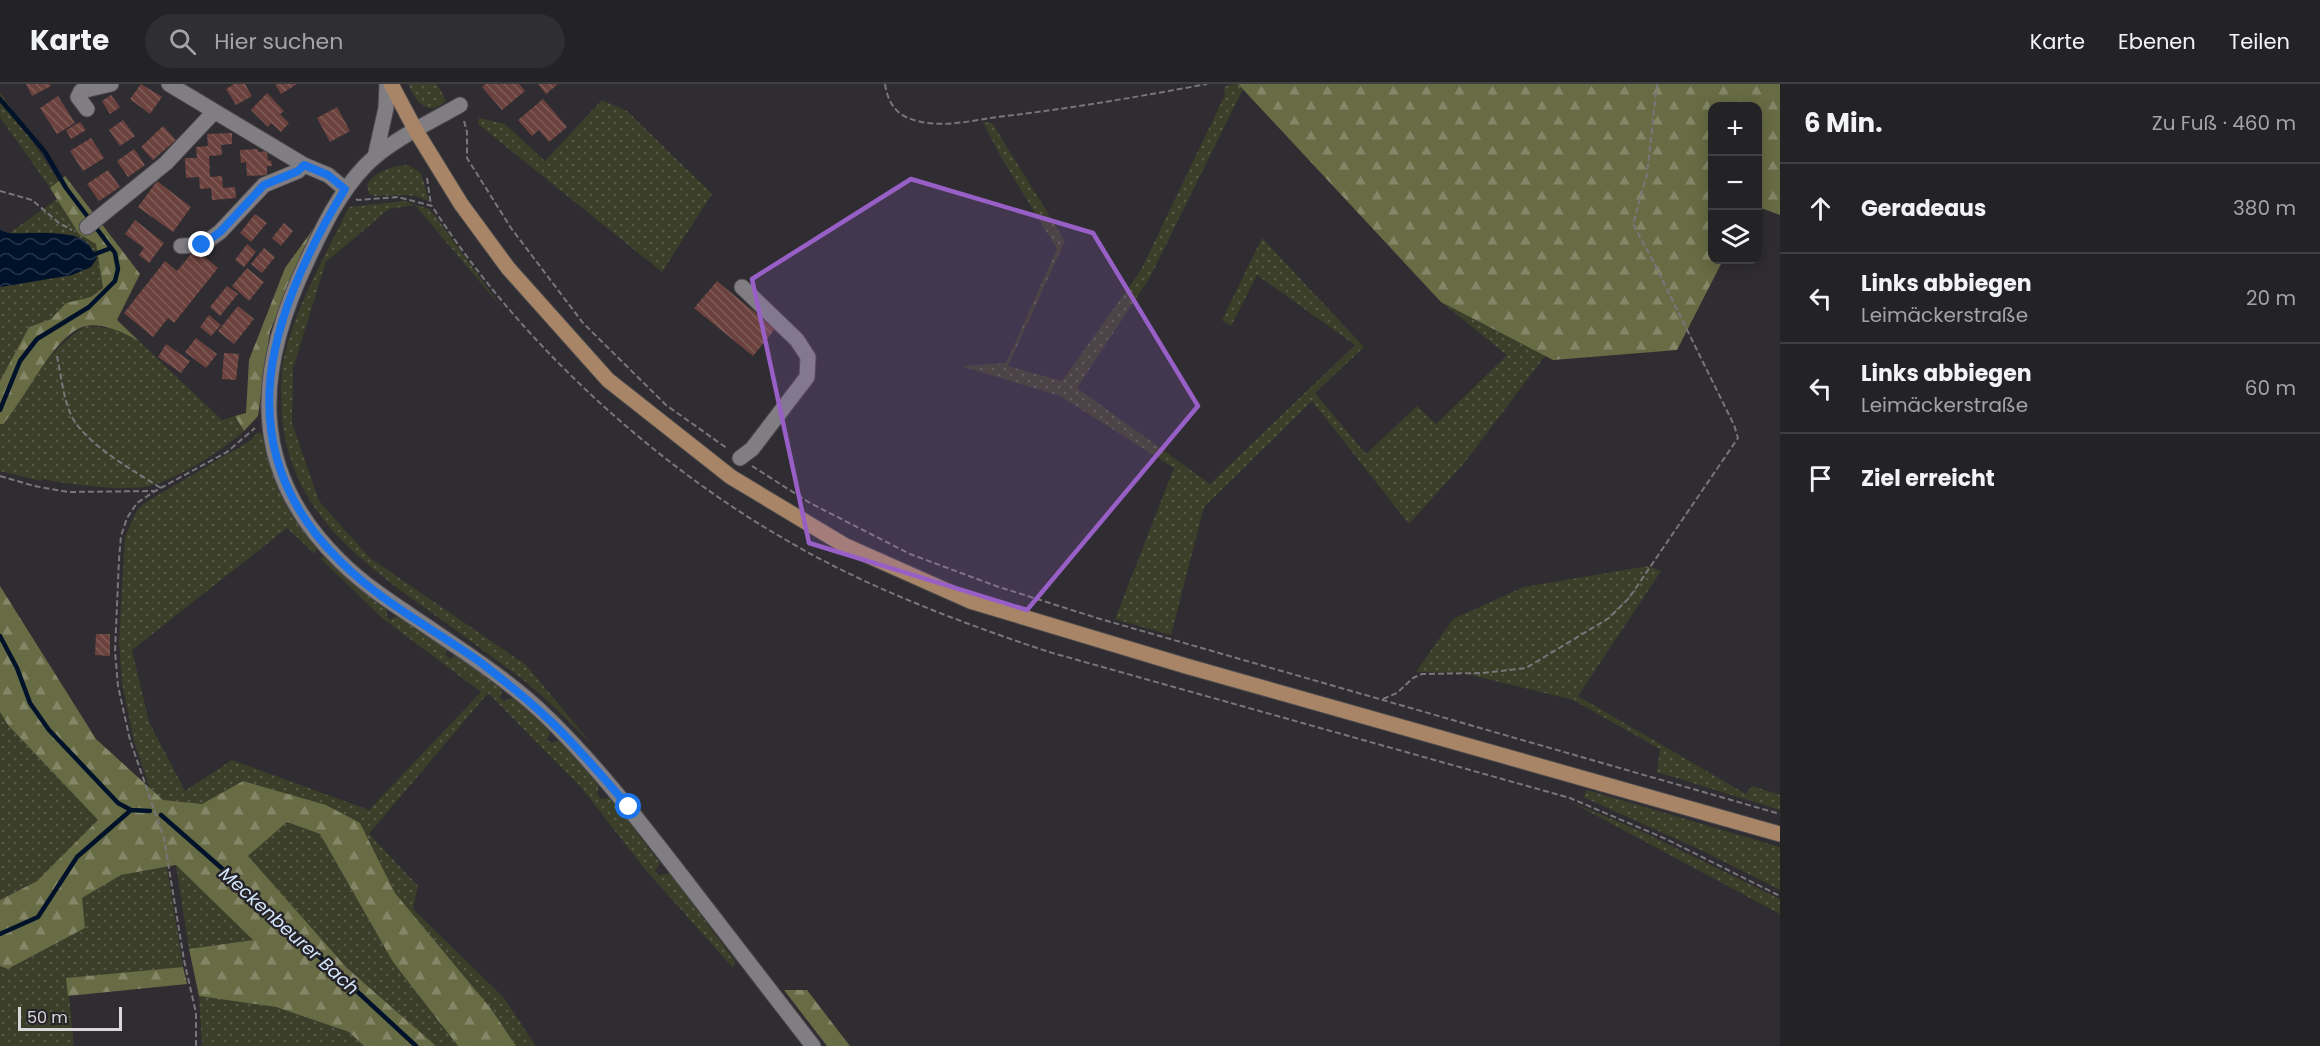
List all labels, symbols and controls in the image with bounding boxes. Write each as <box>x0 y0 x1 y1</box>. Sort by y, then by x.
search box <box>145 14 565 68</box>
text: Karte <box>30 21 109 60</box>
icon: search <box>166 25 199 58</box>
text: Hier suchen <box>214 26 343 57</box>
text: Karte <box>2030 27 2085 56</box>
text: Ebenen <box>2118 27 2196 56</box>
text: Teilen <box>2229 27 2290 56</box>
map controls <box>1708 102 1762 264</box>
button: + <box>1708 102 1762 156</box>
text: 6 Min. <box>1804 105 1882 141</box>
text: Zu Fuß · 460 m <box>2152 109 2296 137</box>
button: − <box>1708 156 1762 210</box>
icon: ahead <box>1804 192 1837 225</box>
text: Geradeaus <box>1861 193 1986 224</box>
text: 380 m <box>2233 194 2296 222</box>
button: layers <box>1708 210 1762 264</box>
route end <box>188 231 214 257</box>
text: Links abbiegen <box>1861 268 2032 299</box>
icon: left <box>1804 282 1837 315</box>
text: 20 m <box>2246 284 2296 312</box>
text: Leimäckerstraße <box>1861 301 2028 329</box>
text: Links abbiegen <box>1861 358 2032 389</box>
icon: left <box>1804 372 1837 405</box>
text: 60 m <box>2245 374 2296 402</box>
text: Leimäckerstraße <box>1861 391 2028 419</box>
icon: arrive <box>1804 462 1837 495</box>
text: Ziel erreicht <box>1861 463 1995 494</box>
route start <box>615 793 641 819</box>
water label: Meckenbeurer Bach <box>214 861 365 1000</box>
scale bar <box>18 1004 122 1032</box>
text: 50 m <box>27 1006 68 1029</box>

